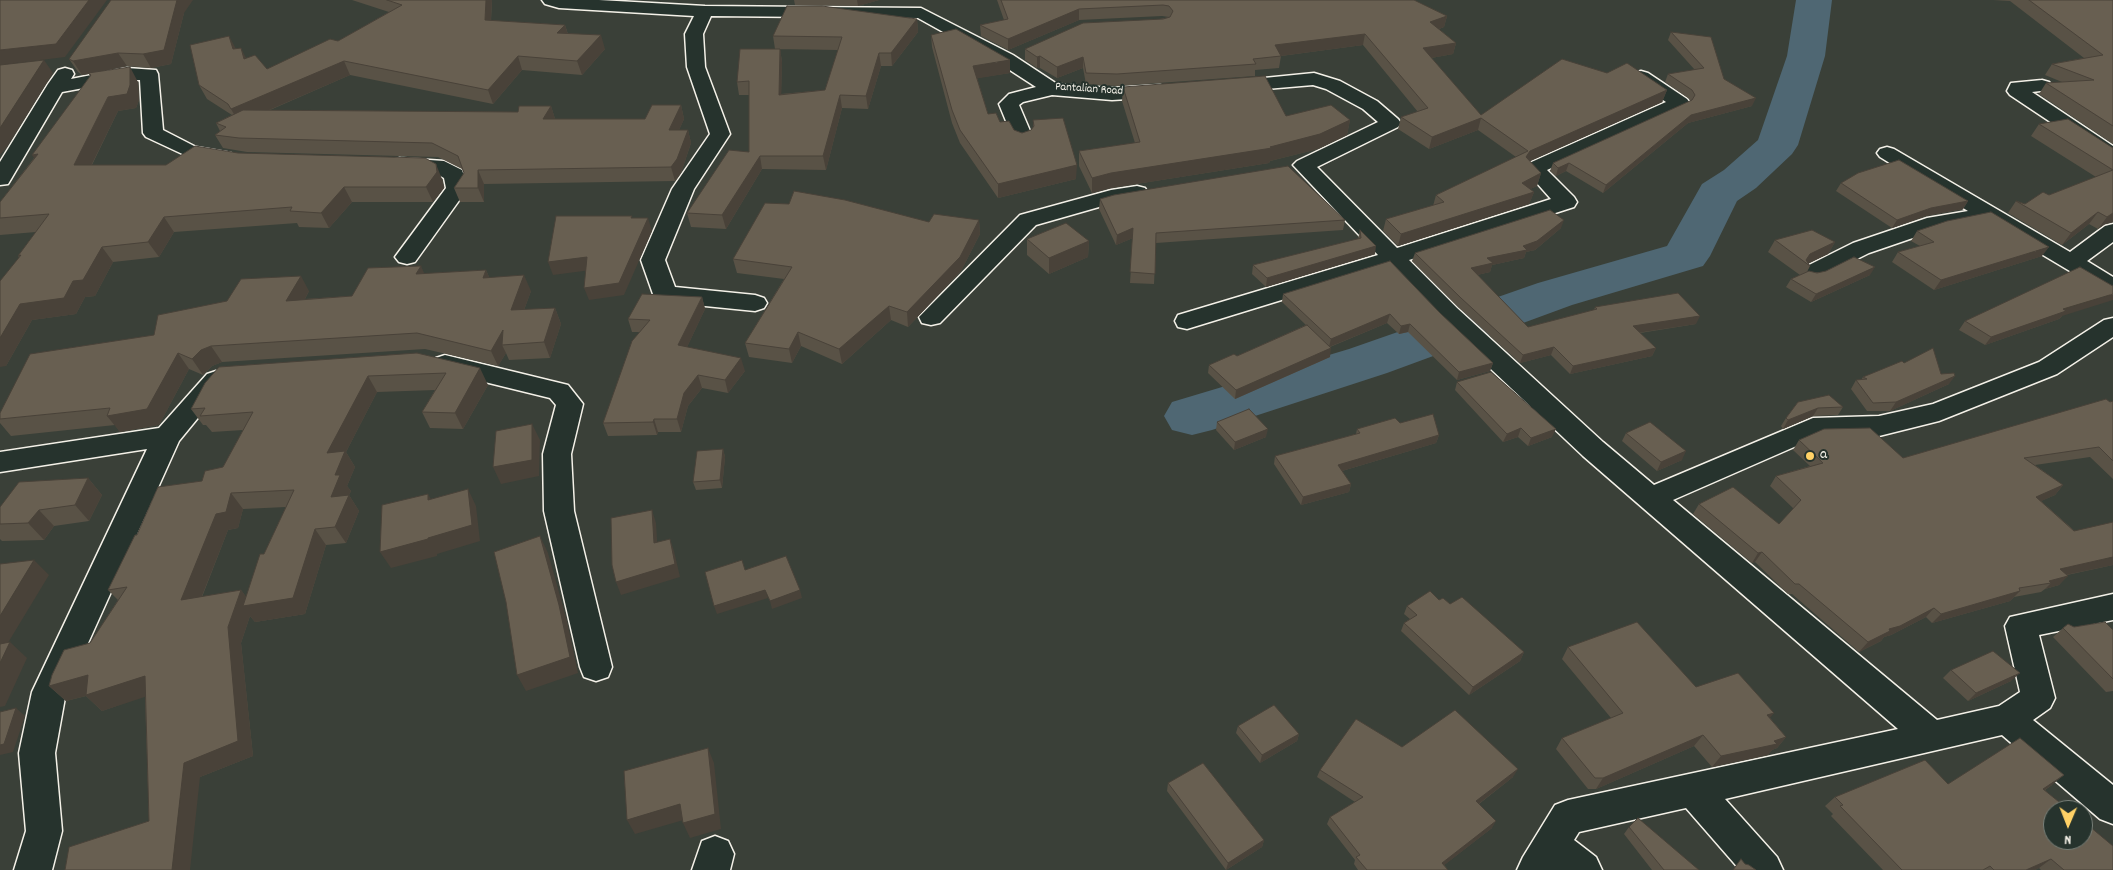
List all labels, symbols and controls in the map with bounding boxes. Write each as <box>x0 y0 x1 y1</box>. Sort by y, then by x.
street label: Pantalian Road <box>1055 80 1123 100</box>
place label: a <box>1820 447 1827 465</box>
marker: a <box>1804 450 1816 462</box>
north arrow <box>2043 800 2093 850</box>
text: N <box>2064 829 2071 849</box>

